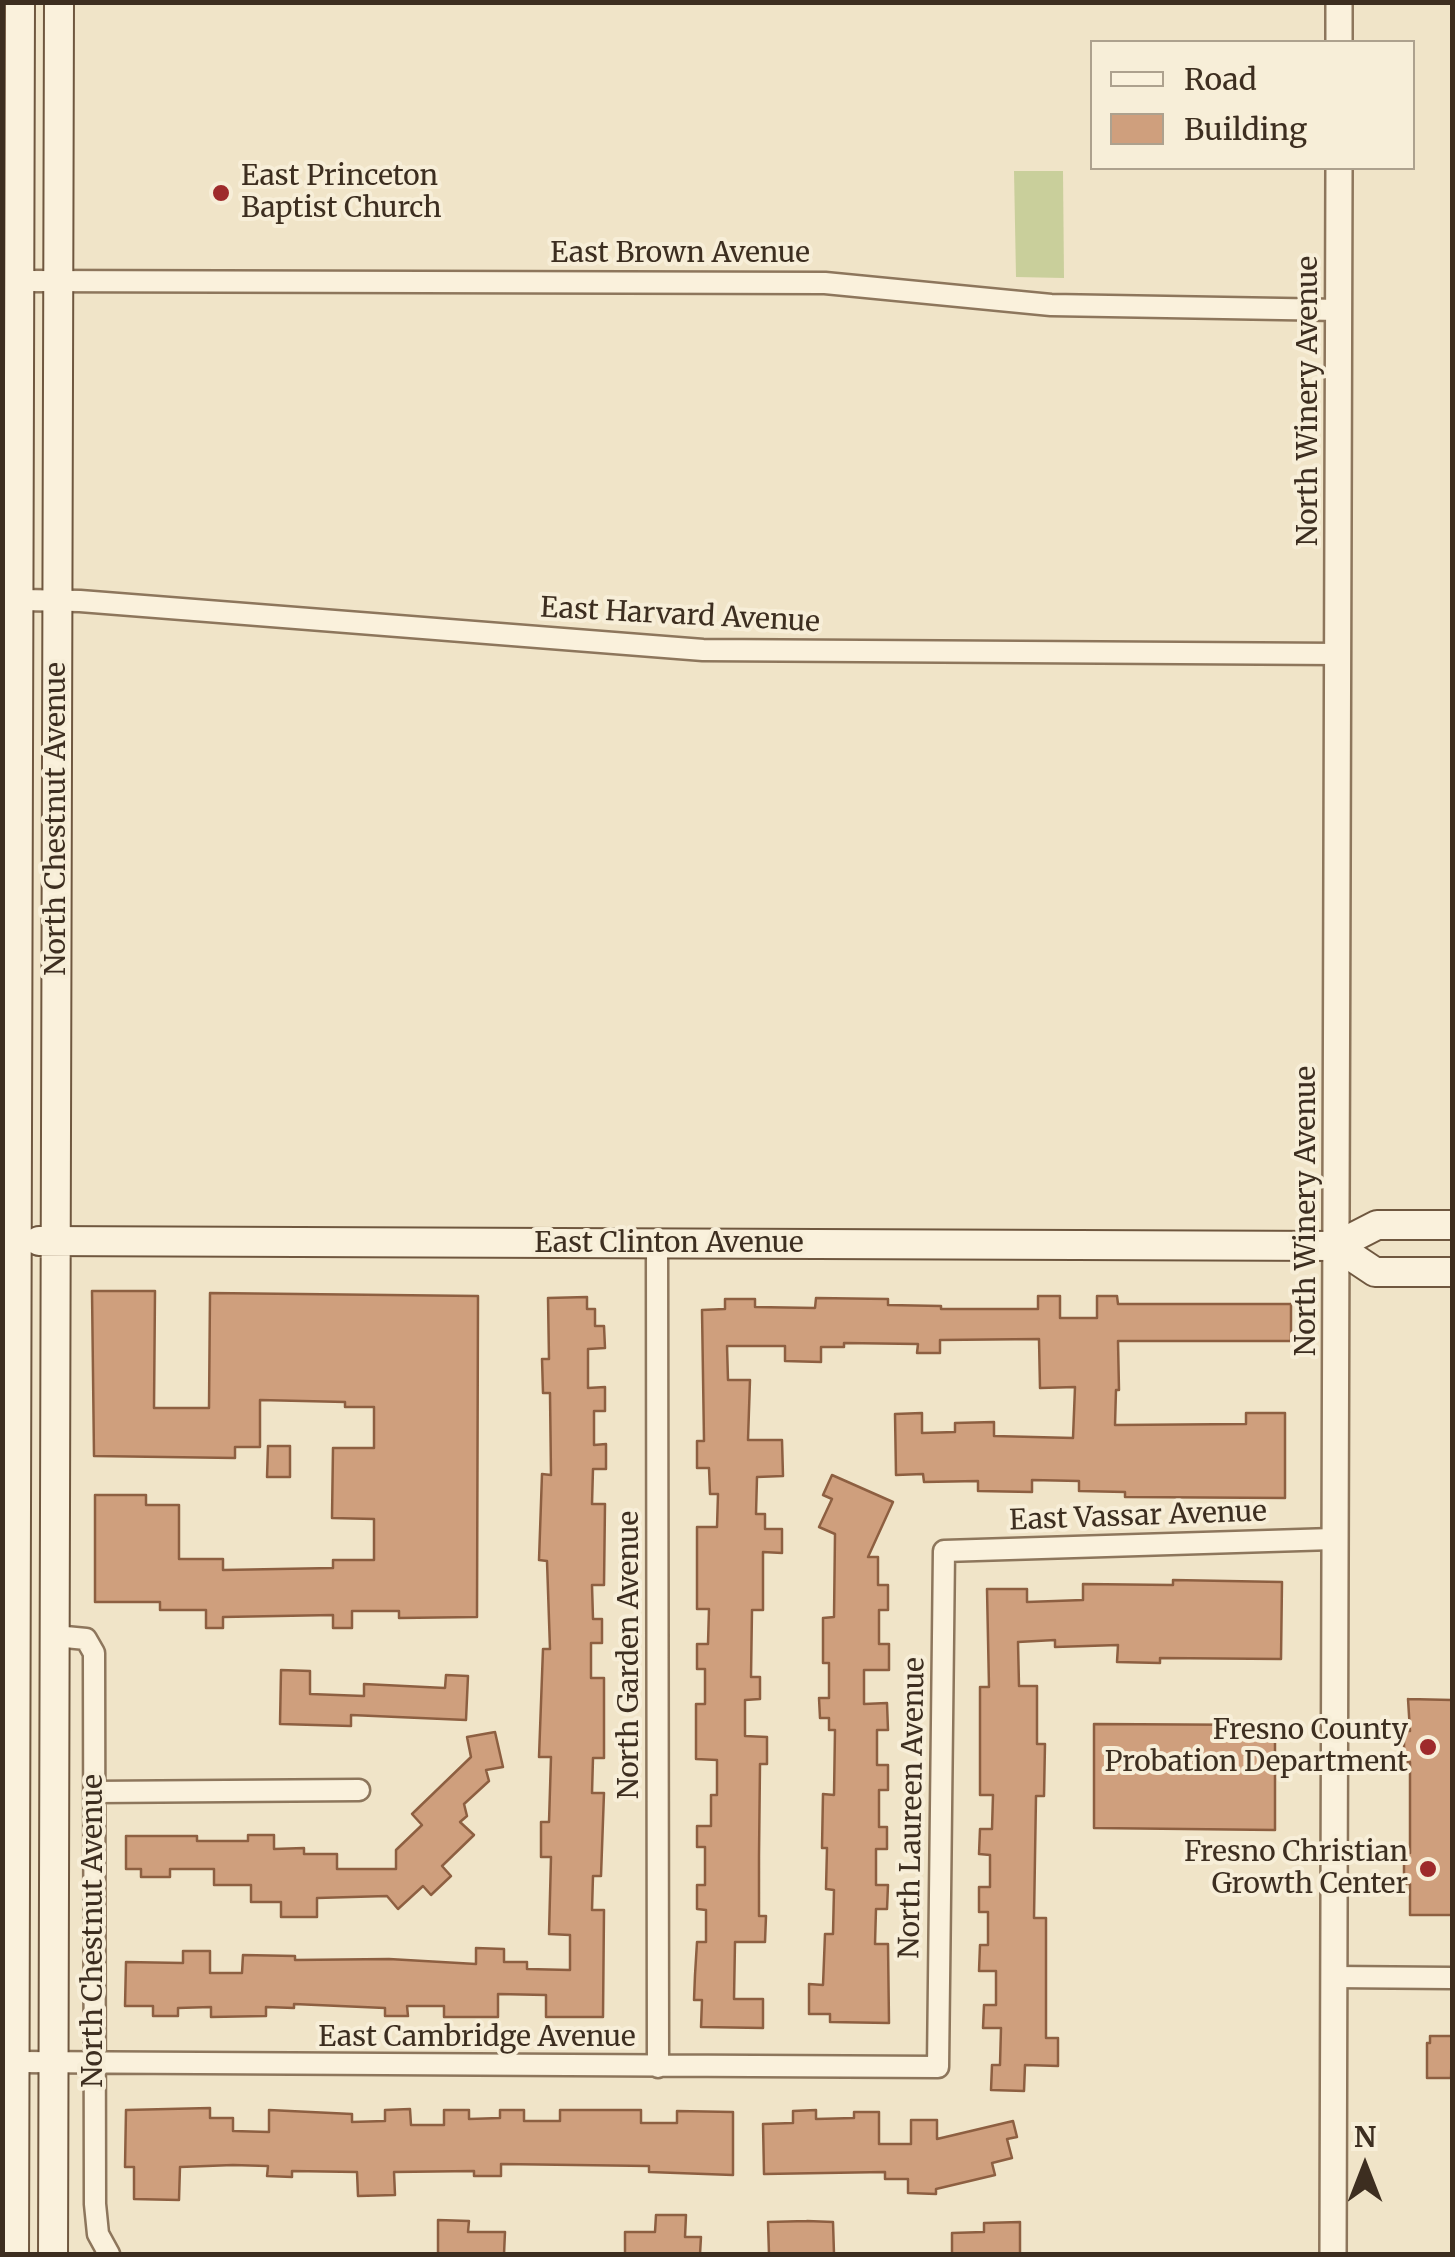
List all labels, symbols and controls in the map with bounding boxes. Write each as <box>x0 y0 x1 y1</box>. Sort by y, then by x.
legend <box>1090 40 1415 170</box>
text: Road <box>1184 60 1257 98</box>
text: Building <box>1184 110 1307 148</box>
place label: East Princeton Baptist Church <box>241 160 441 226</box>
marker: East Princeton Baptist Church <box>210 182 232 204</box>
street label: East Brown Avenue <box>550 237 810 271</box>
street label: North Winery Avenue <box>1292 256 1326 546</box>
street label: East Harvard Avenue <box>539 592 821 640</box>
street label: North Chestnut Avenue <box>40 662 74 976</box>
street label: North Winery Avenue <box>1290 1066 1324 1356</box>
street label: East Clinton Avenue <box>534 1227 804 1261</box>
street label: East Vassar Avenue <box>1009 1496 1267 1538</box>
street label: North Garden Avenue <box>613 1511 647 1799</box>
street label: North Laureen Avenue <box>894 1657 932 1959</box>
place label: Fresno County Probation Department <box>1104 1714 1408 1780</box>
marker: Fresno County Probation Department <box>1417 1736 1439 1758</box>
street label: North Chestnut Avenue <box>77 1774 111 2088</box>
place label: Fresno Christian Growth Center <box>1184 1836 1408 1902</box>
marker: Fresno Christian Growth Center <box>1417 1858 1439 1880</box>
street label: East Cambridge Avenue <box>318 2021 636 2055</box>
north arrow <box>1315 2117 1415 2217</box>
text: N <box>1354 2119 1376 2155</box>

